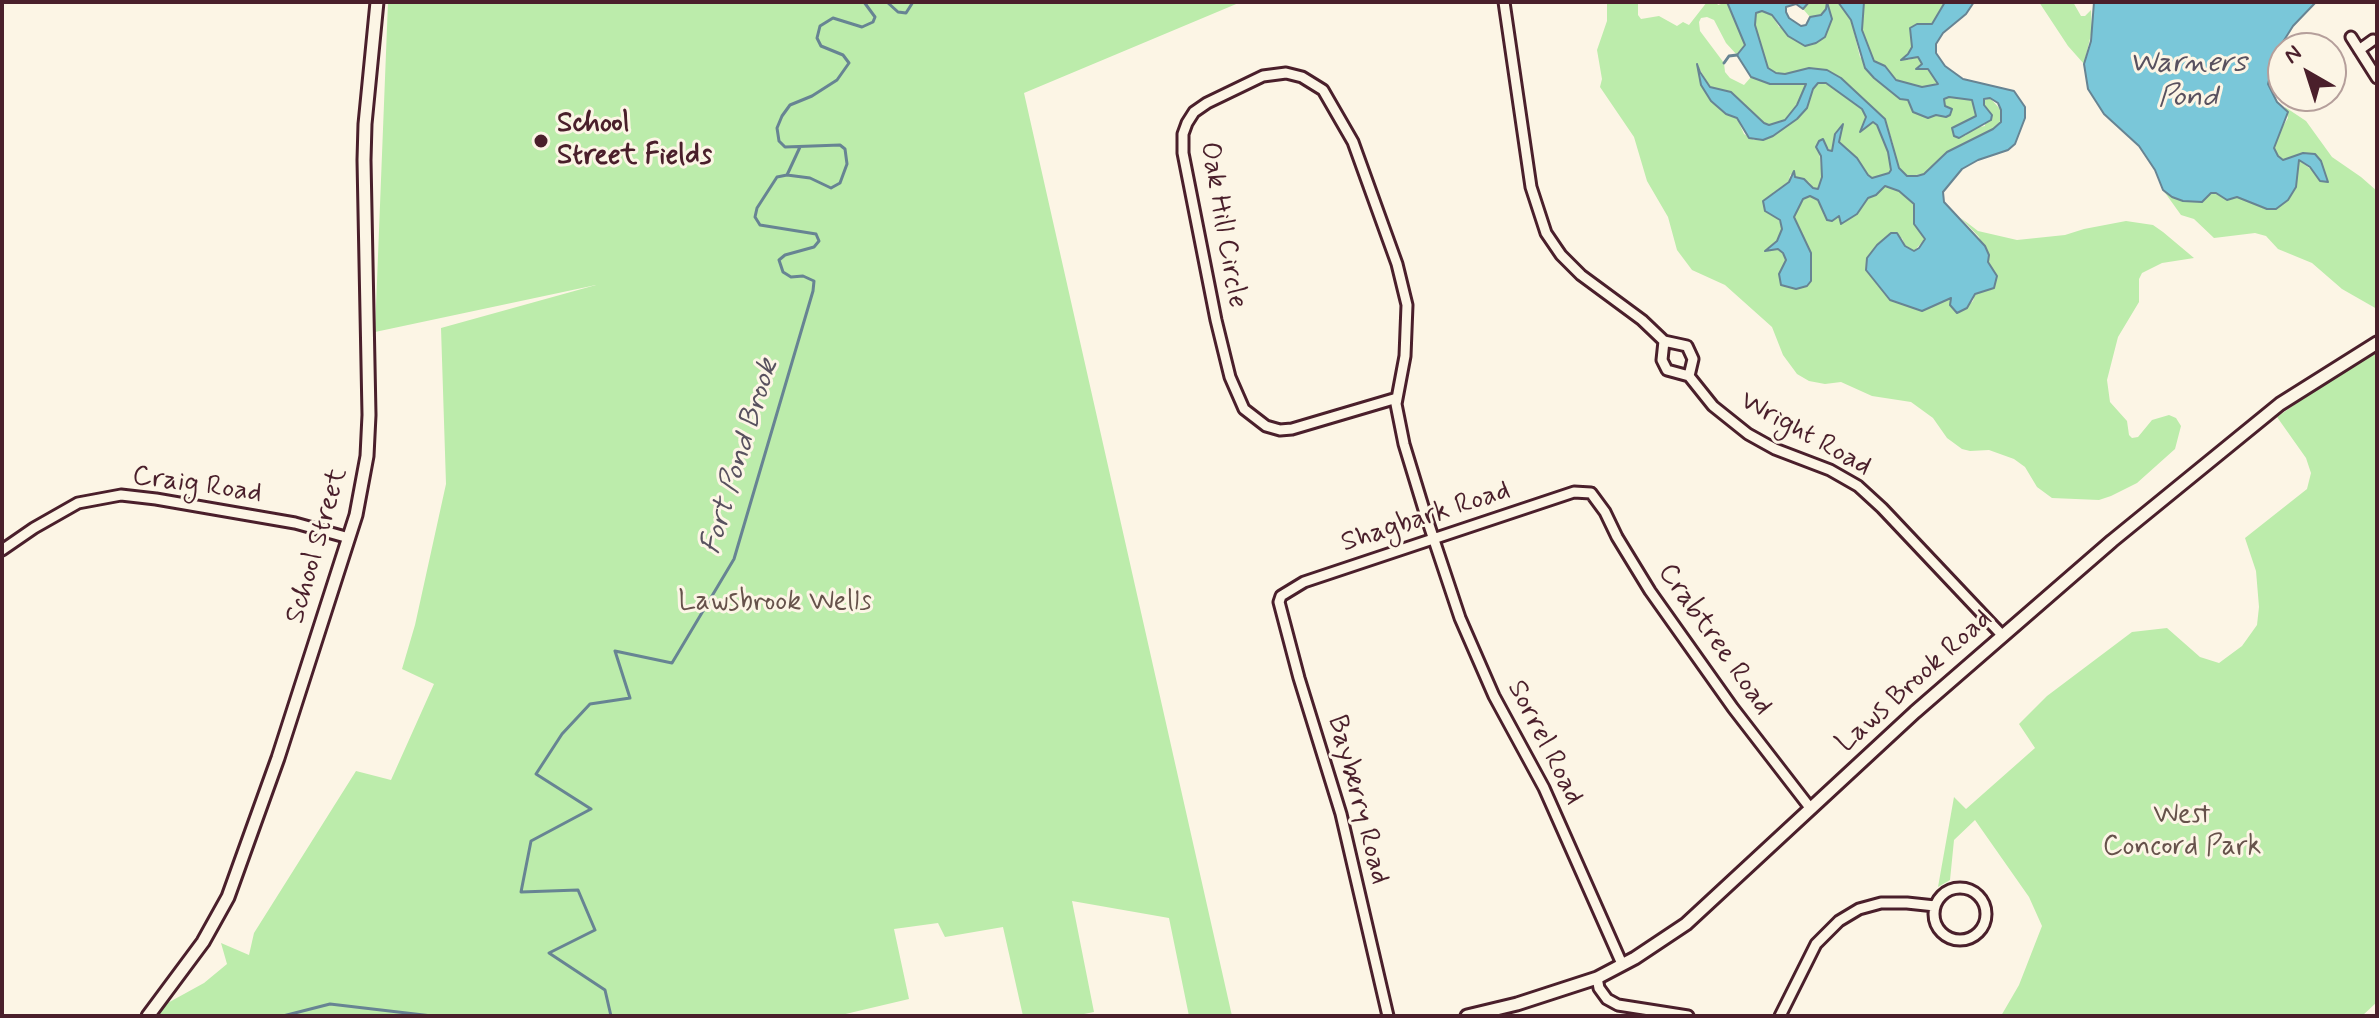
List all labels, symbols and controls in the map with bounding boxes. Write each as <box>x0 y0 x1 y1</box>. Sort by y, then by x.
north arrow <box>2267 32 2347 112</box>
text: N <box>2279 39 2308 70</box>
water label: Warners Pond <box>2129 47 2247 118</box>
place label: School Street Fields <box>557 108 712 174</box>
marker: School Street Fields <box>532 132 550 150</box>
street label: Oak Hill Circle <box>1191 139 1253 311</box>
water label: Fort Pond Brook <box>694 355 788 559</box>
street label: Wright Road <box>1734 385 1876 485</box>
street label: Craig Road <box>130 460 264 512</box>
street label: School Street <box>280 464 356 628</box>
street label: Shagbark Road <box>1337 475 1515 561</box>
street label: Crabtree Road <box>1649 558 1779 722</box>
park label: Lawsbrook Wells <box>678 586 872 620</box>
street label: Laws Brook Road <box>1830 603 2000 761</box>
street label: Sorrel Road <box>1498 675 1590 811</box>
street label: Bayberry Road <box>1318 712 1396 888</box>
park label: West Concord Park <box>2103 799 2261 865</box>

